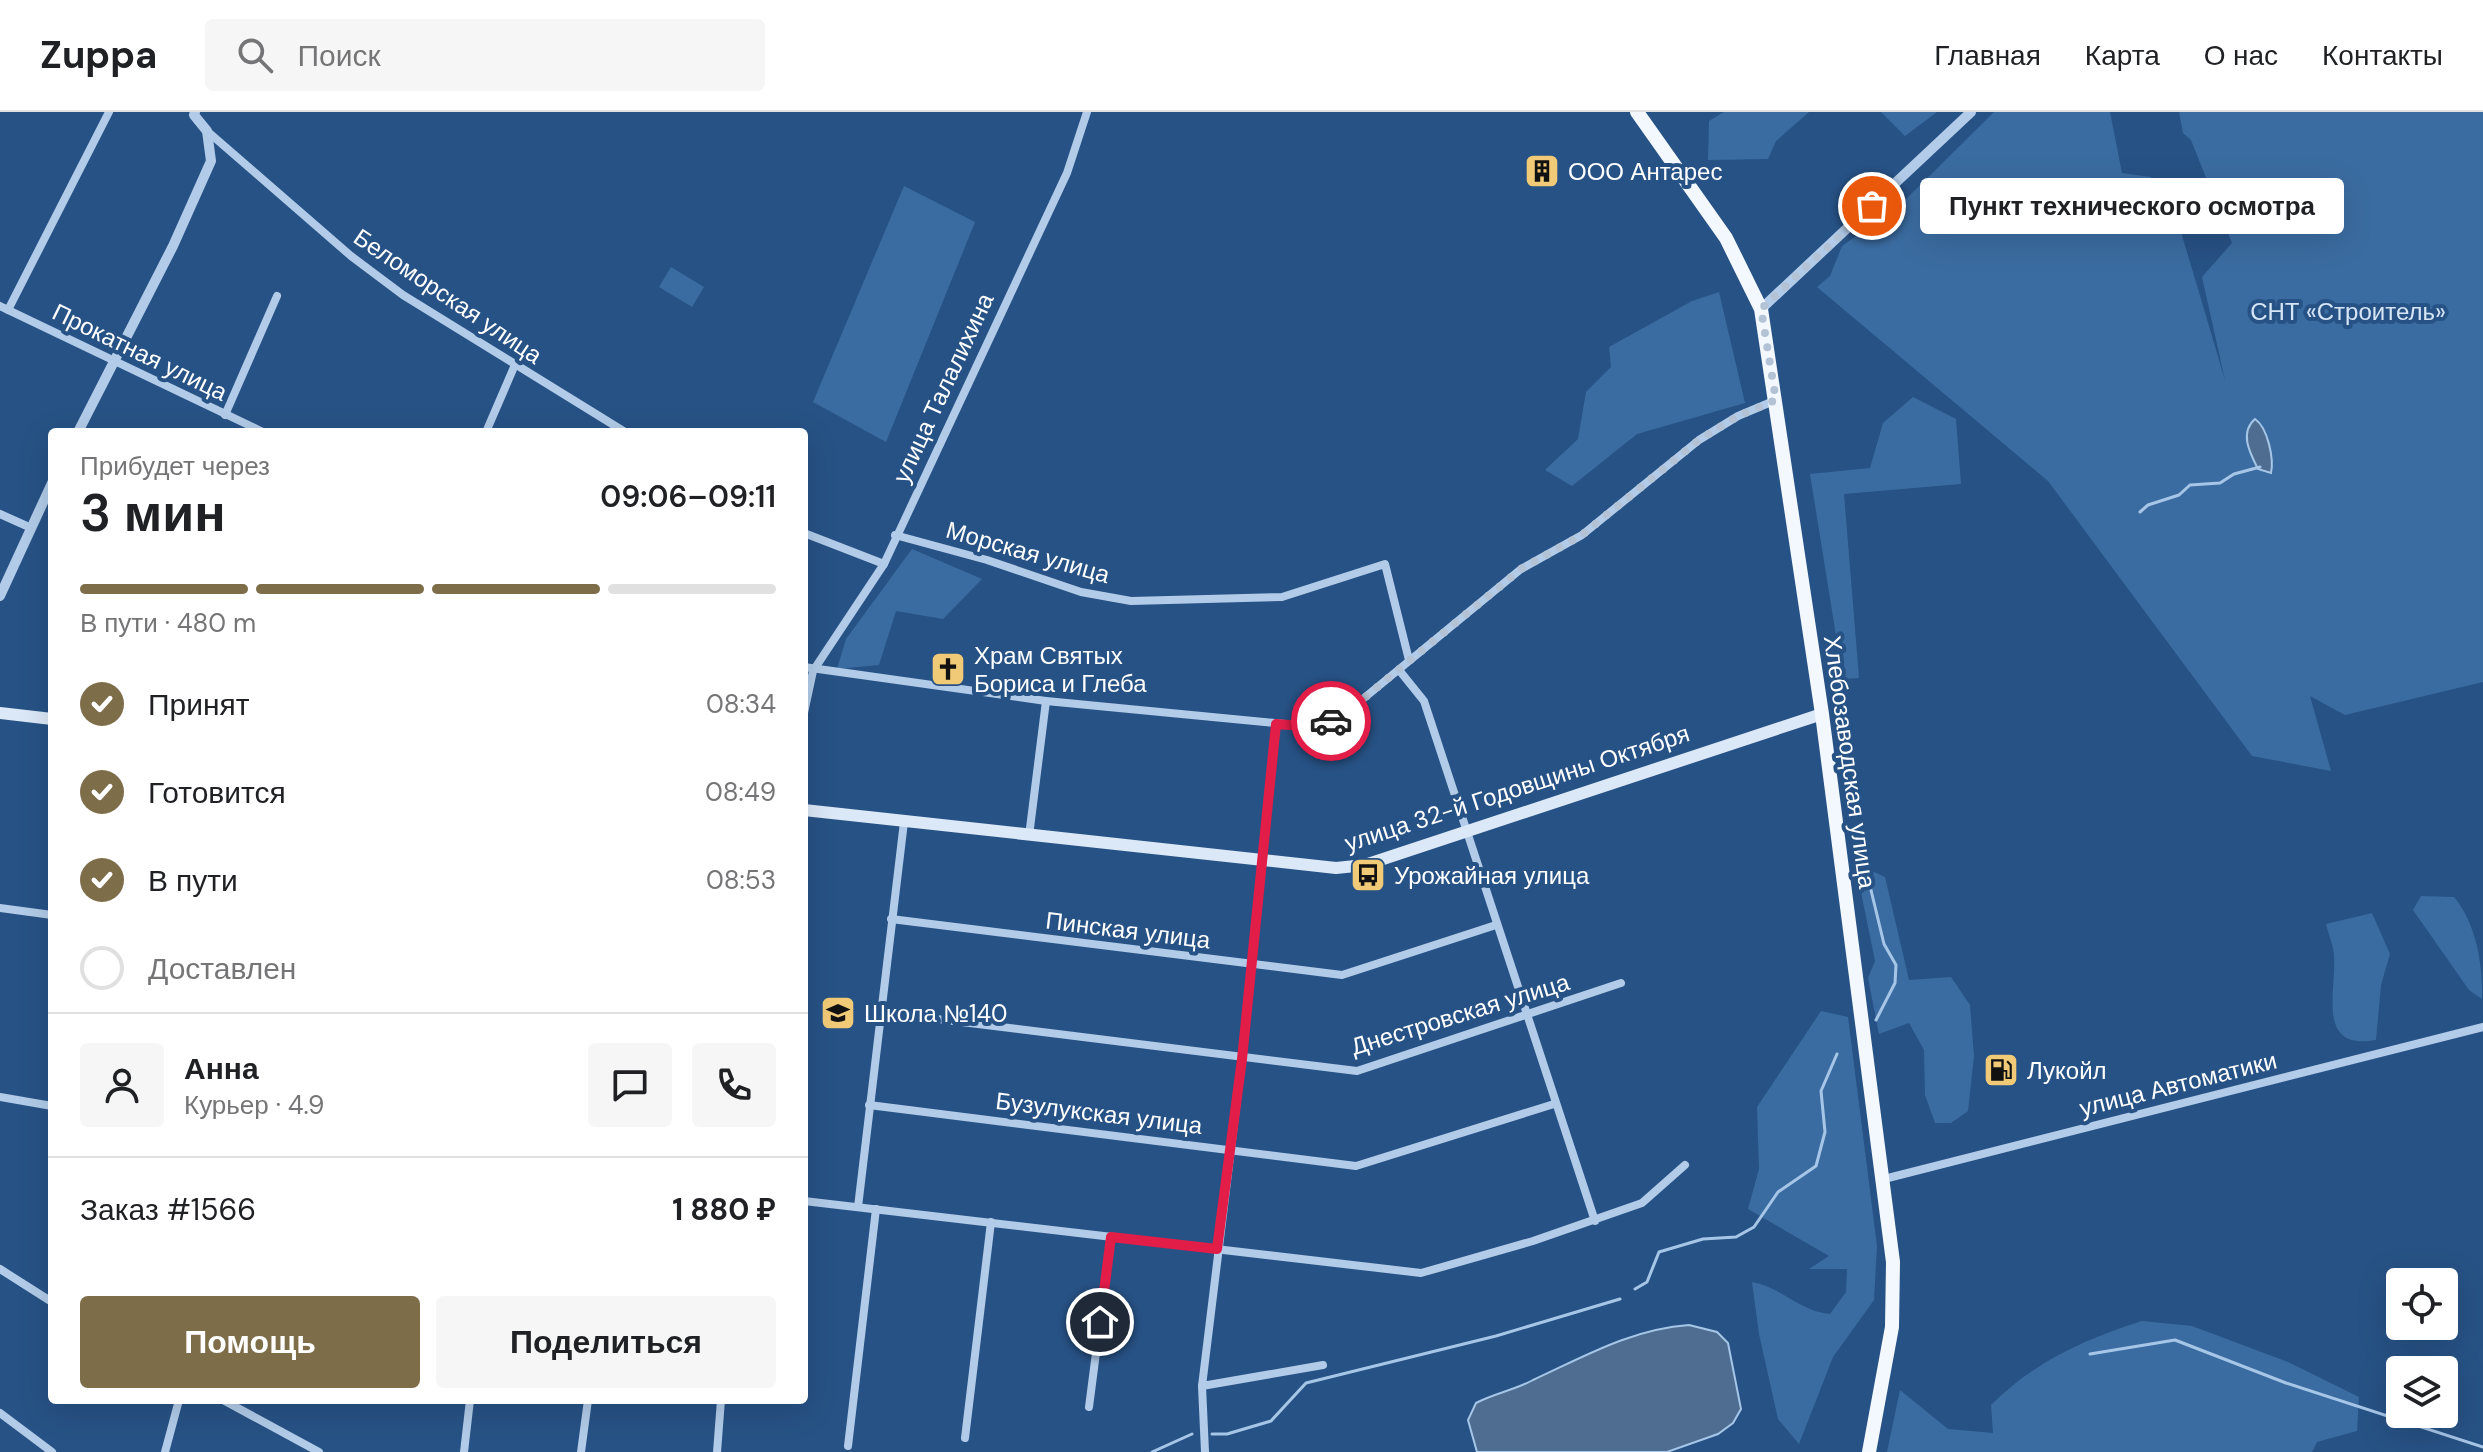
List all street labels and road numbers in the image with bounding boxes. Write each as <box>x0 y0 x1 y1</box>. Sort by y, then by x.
street label: Беломорская улица <box>348 221 549 371</box>
street label: улица Талалихина <box>885 287 1001 488</box>
street label: Прокатная улица <box>47 296 233 408</box>
street label: Морская улица <box>943 514 1114 590</box>
street label: Хлебозаводская улица <box>1817 633 1883 891</box>
street label: улица 32-й Годовщины Октября <box>1341 718 1693 858</box>
street label: Пинская улица <box>1044 905 1213 956</box>
street label: Днестровская улица <box>1347 966 1574 1062</box>
street label: улица Автоматики <box>2076 1044 2280 1124</box>
street label: Бузулукская улица <box>994 1085 1205 1141</box>

